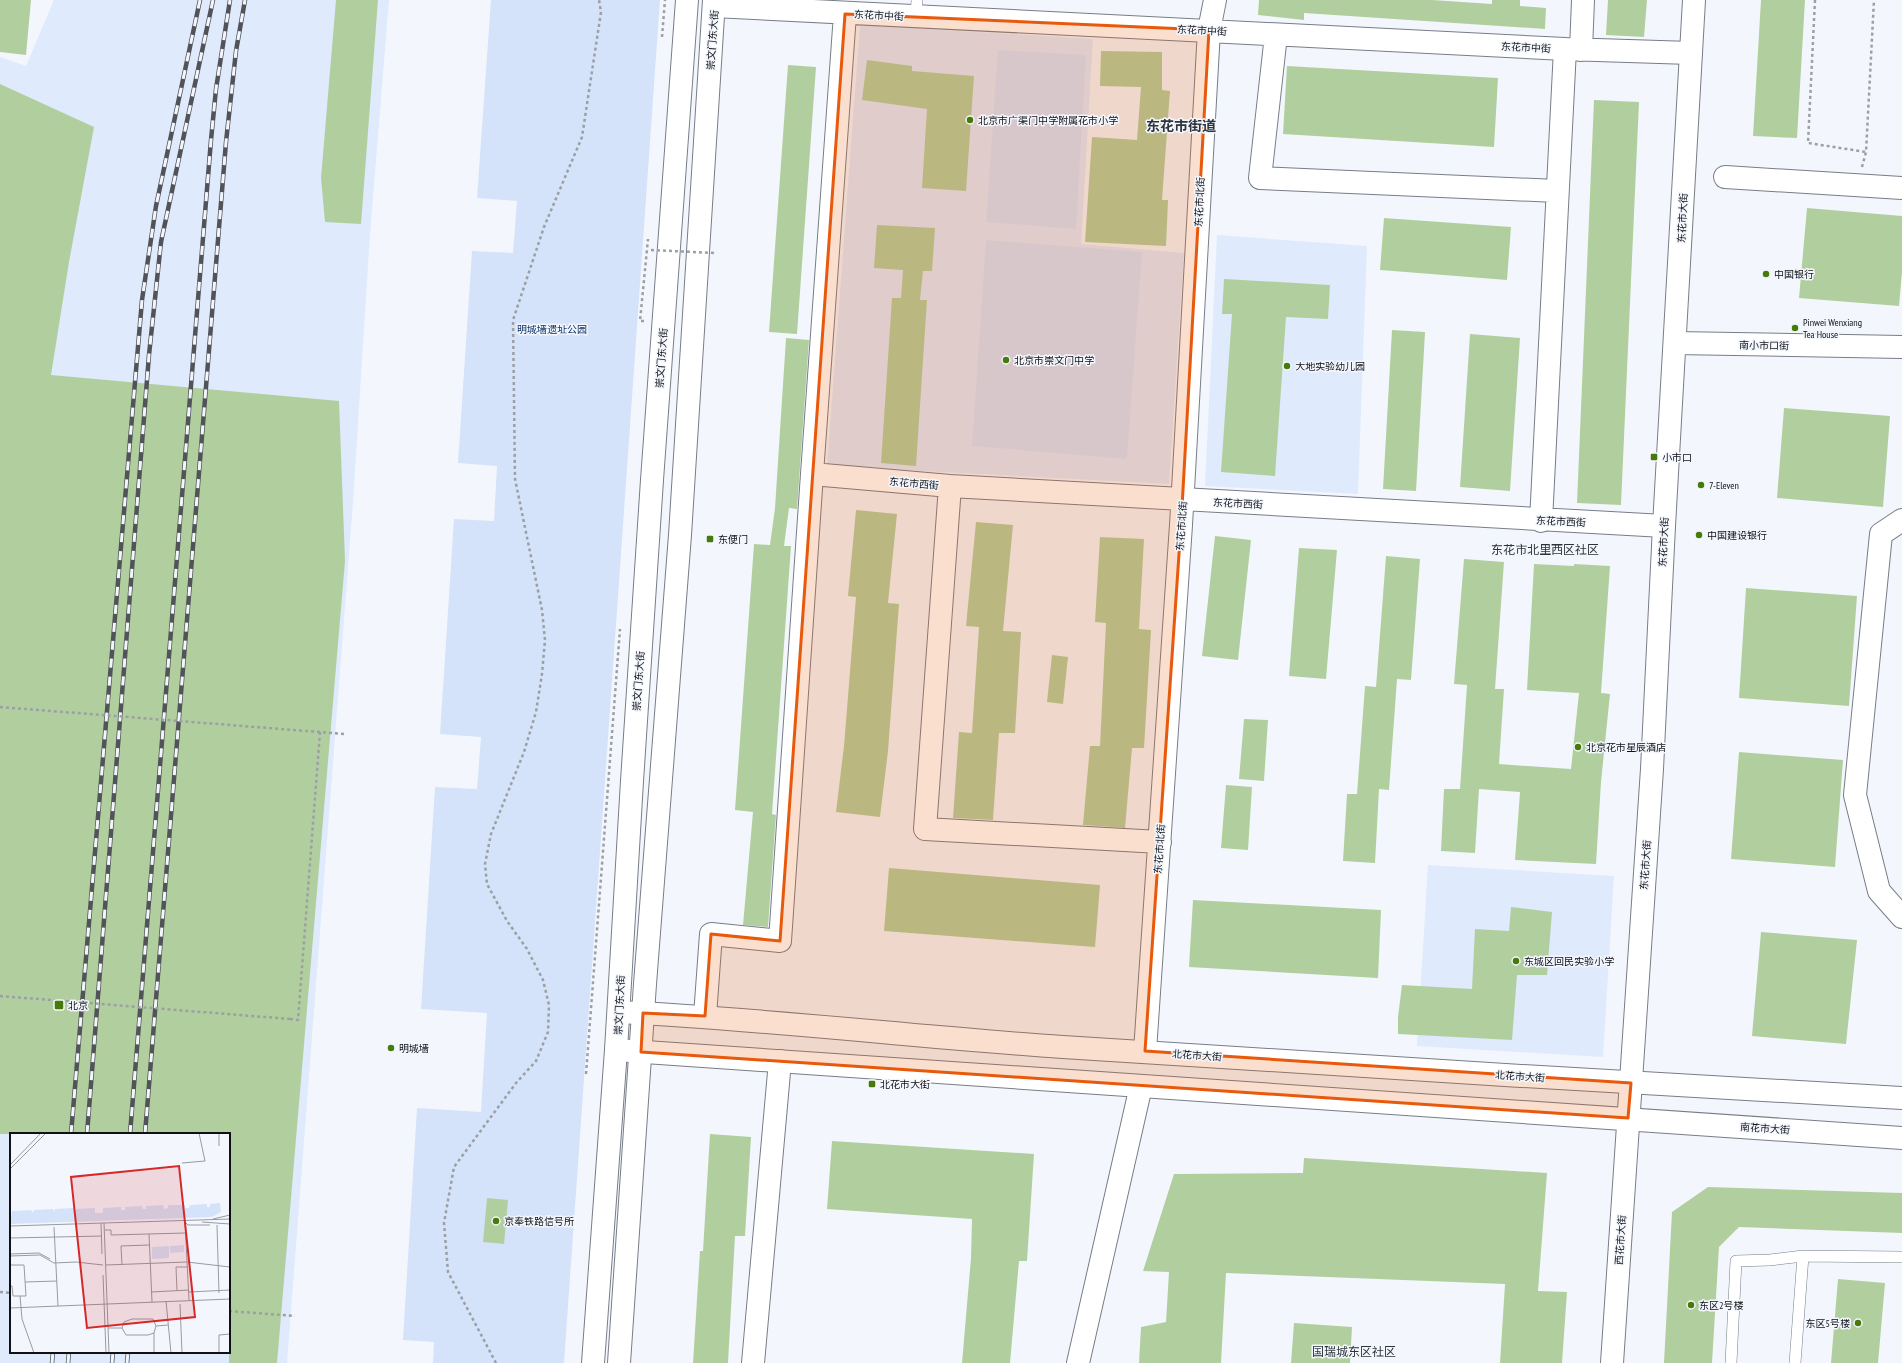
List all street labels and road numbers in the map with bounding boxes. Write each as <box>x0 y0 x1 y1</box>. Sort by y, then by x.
street label: 东花市中街 <box>854 8 904 23</box>
street label: 崇文门东大街 <box>704 10 721 70</box>
street label: 东花市中街 <box>1177 23 1227 38</box>
street label: 东花市中街 <box>1501 40 1551 55</box>
street label: 东花市北街 <box>1192 177 1207 227</box>
street label: 东花市大街 <box>1675 193 1690 243</box>
street label: 崇文门东大街 <box>653 328 670 388</box>
street label: 南小市口街 <box>1739 339 1789 352</box>
street label: 东花市西街 <box>888 475 939 492</box>
street label: 东花市西街 <box>1213 496 1263 511</box>
street label: 东花市北街 <box>1173 501 1190 551</box>
street label: 东花市西街 <box>1536 514 1586 529</box>
street label: 东花市大街 <box>1656 517 1671 567</box>
street label: 崇文门东大街 <box>630 651 647 711</box>
street label: 东花市北街 <box>1151 824 1168 874</box>
street label: 东花市大街 <box>1637 840 1654 890</box>
street label: 崇文门东大街 <box>611 975 628 1035</box>
street label: 北花市大街 <box>1172 1047 1222 1064</box>
street label: 北花市大街 <box>1495 1068 1545 1085</box>
street label: 南花市大街 <box>1740 1120 1790 1137</box>
street label: 西花市大街 <box>1612 1215 1629 1265</box>

